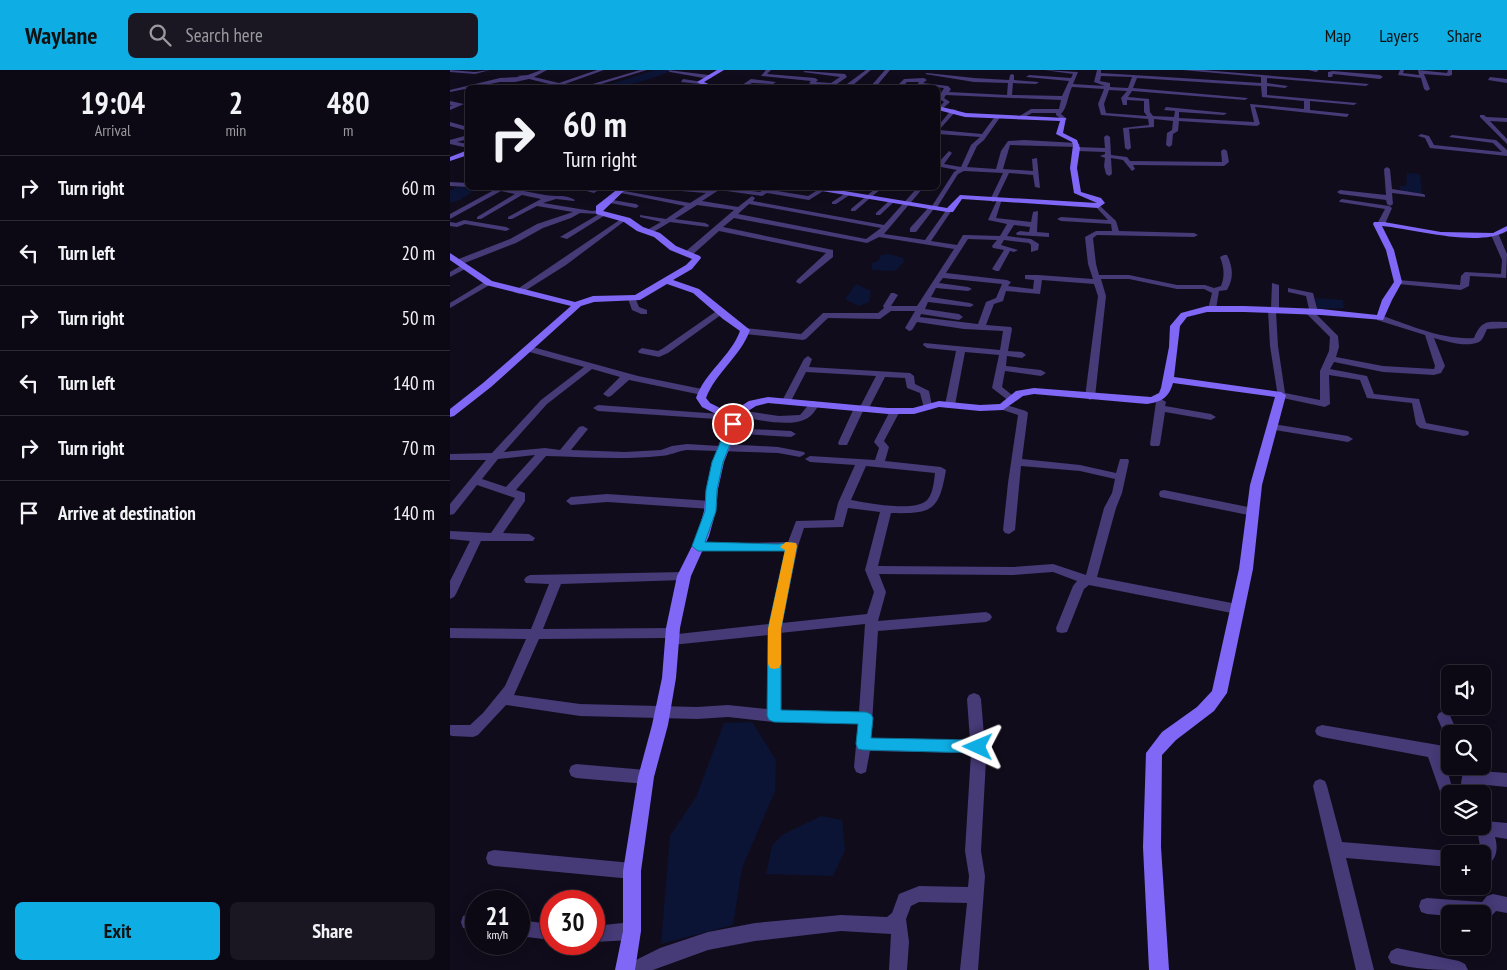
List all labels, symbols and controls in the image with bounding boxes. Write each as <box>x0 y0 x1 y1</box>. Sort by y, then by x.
search box <box>128 13 478 58</box>
text: Waylane <box>25 20 98 51</box>
icon: search <box>146 21 174 49</box>
text: Search here <box>186 23 263 47</box>
text: Map <box>1325 24 1351 47</box>
text: Layers <box>1379 24 1419 47</box>
text: Share <box>1447 24 1482 47</box>
text: 19:04 <box>80 83 145 122</box>
text: 2 <box>229 83 243 122</box>
text: 480 <box>327 83 370 122</box>
text: 60 m <box>563 101 627 147</box>
icon: right <box>480 105 545 170</box>
text: Arrival <box>95 120 131 140</box>
text: min <box>225 120 246 140</box>
text: m <box>343 120 353 140</box>
text: Turn right <box>563 145 637 173</box>
icon: right <box>15 174 43 202</box>
text: Turn right <box>58 176 124 200</box>
text: 60 m <box>402 176 435 200</box>
icon: left <box>15 239 43 267</box>
text: Turn left <box>58 241 115 265</box>
text: 20 m <box>402 241 435 265</box>
icon: right <box>15 304 43 332</box>
text: Turn right <box>58 306 124 330</box>
text: 50 m <box>402 306 435 330</box>
icon: left <box>15 369 43 397</box>
text: Turn left <box>58 371 115 395</box>
text: 140 m <box>393 371 435 395</box>
pin <box>712 403 754 445</box>
icon: arrive <box>719 410 747 438</box>
icon: right <box>15 434 43 462</box>
text: Turn right <box>58 436 124 460</box>
text: 70 m <box>402 436 435 460</box>
icon: arrive <box>15 499 43 527</box>
text: Arrive at destination <box>58 501 196 525</box>
text: 140 m <box>393 501 435 525</box>
map controls <box>1441 665 1491 955</box>
button: sound <box>1441 665 1491 715</box>
position arrow <box>951 720 1003 772</box>
button: search <box>1441 725 1491 775</box>
button: layers <box>1441 785 1491 835</box>
button: + <box>1441 845 1491 895</box>
speed limit sign: 30 <box>540 890 605 955</box>
text: 21 <box>486 900 509 932</box>
button: Exit <box>15 902 220 960</box>
button: Share <box>230 902 435 960</box>
button: − <box>1441 905 1491 955</box>
text: km/h <box>487 927 508 942</box>

